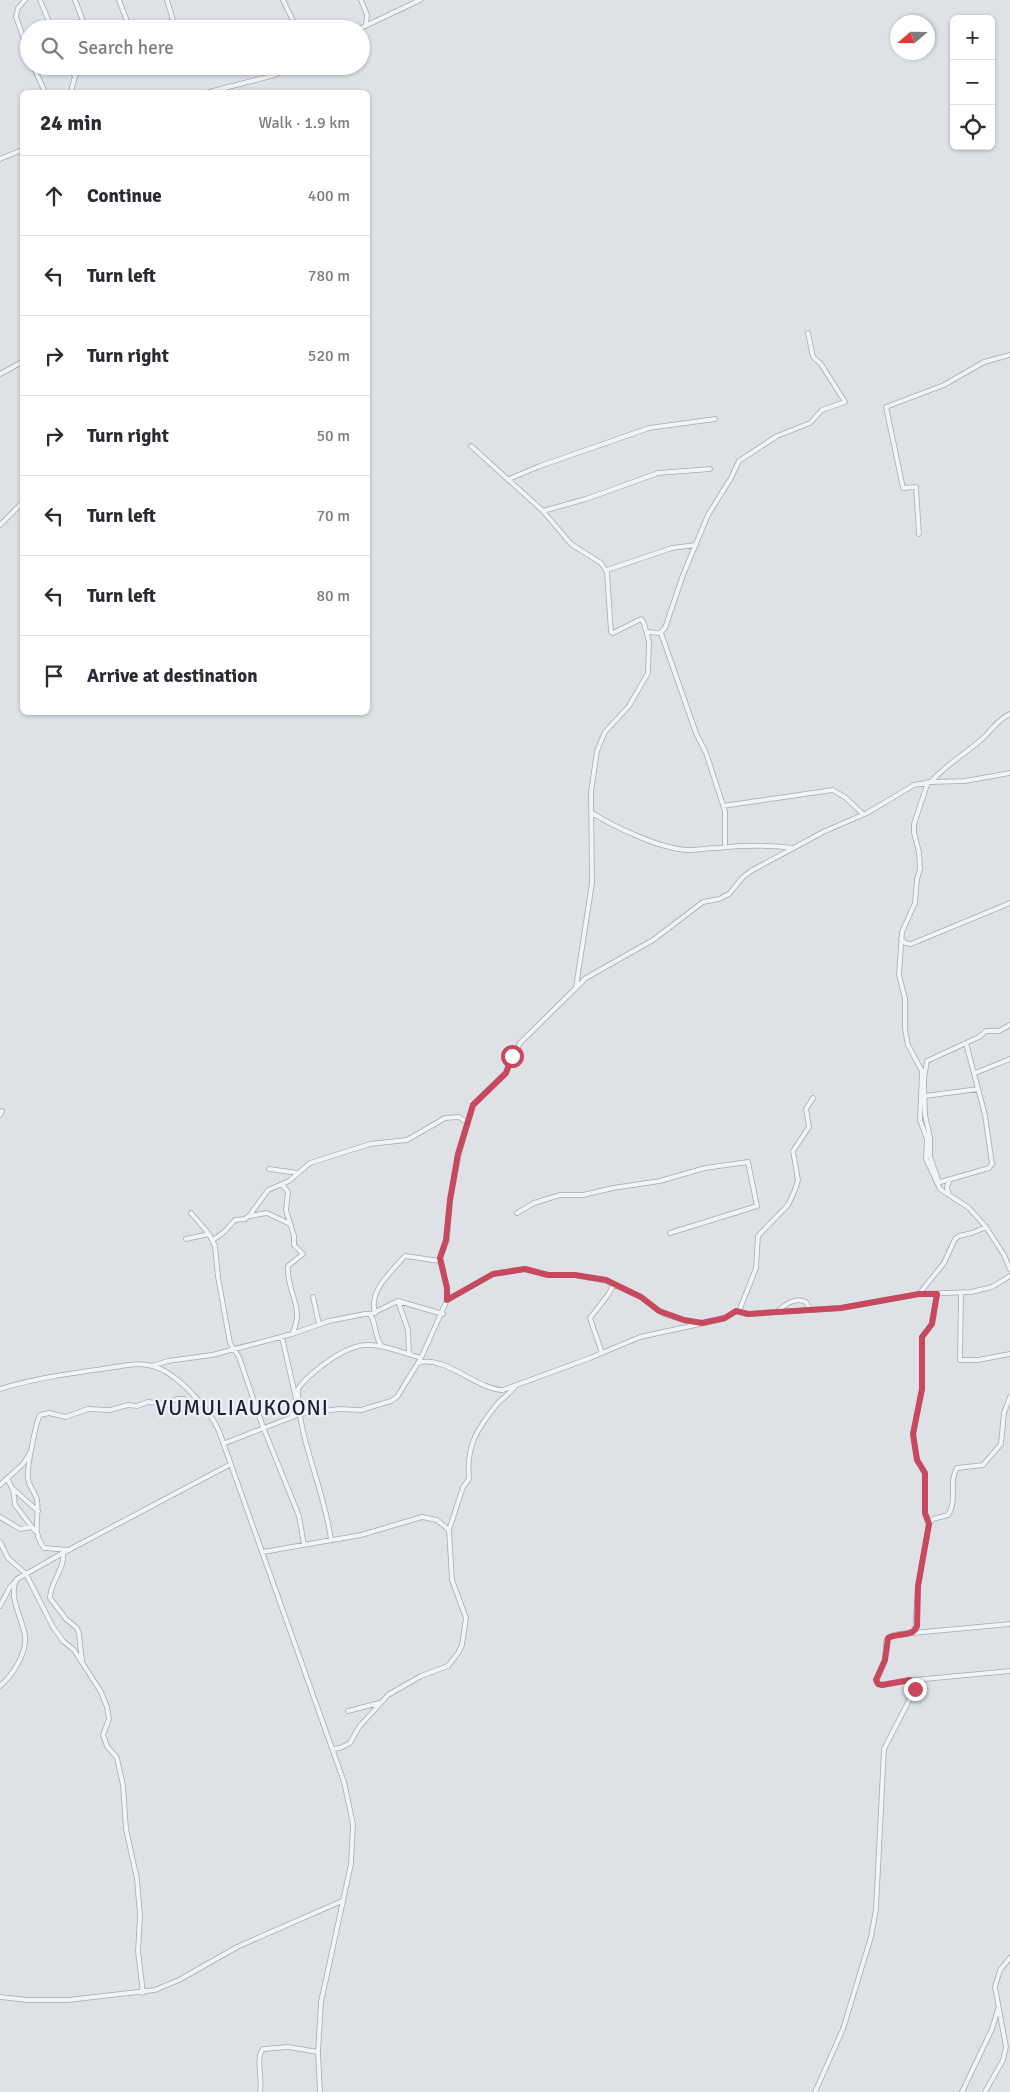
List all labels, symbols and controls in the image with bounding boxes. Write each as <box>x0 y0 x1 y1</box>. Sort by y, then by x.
north arrow <box>890 15 935 60</box>
map controls <box>950 15 995 150</box>
button: + <box>950 15 995 60</box>
search box <box>20 20 370 75</box>
icon: search <box>38 34 66 62</box>
text: Search here <box>78 36 174 60</box>
button: − <box>950 60 995 105</box>
button: locate <box>950 105 995 150</box>
text: 24 min <box>40 110 102 136</box>
text: Walk · 1.9 km <box>258 113 350 133</box>
icon: ahead <box>40 182 68 210</box>
text: Continue <box>87 184 162 208</box>
text: 400 m <box>308 186 350 206</box>
icon: left <box>40 262 68 290</box>
text: Turn left <box>87 264 156 288</box>
text: 780 m <box>308 266 350 286</box>
icon: right <box>40 342 68 370</box>
text: Turn right <box>87 344 169 368</box>
text: 520 m <box>308 346 350 366</box>
icon: right <box>40 422 68 450</box>
text: Turn right <box>87 424 169 448</box>
text: 50 m <box>316 426 350 446</box>
icon: left <box>40 502 68 530</box>
text: Turn left <box>87 504 156 528</box>
text: 70 m <box>316 506 350 526</box>
icon: left <box>40 582 68 610</box>
text: Turn left <box>87 584 156 608</box>
text: 80 m <box>316 586 350 606</box>
icon: arrive <box>40 662 68 690</box>
text: Arrive at destination <box>87 664 258 688</box>
route start <box>501 1045 524 1068</box>
district label: VUMULIAUKOONI <box>155 1395 329 1421</box>
route end <box>904 1678 927 1701</box>

